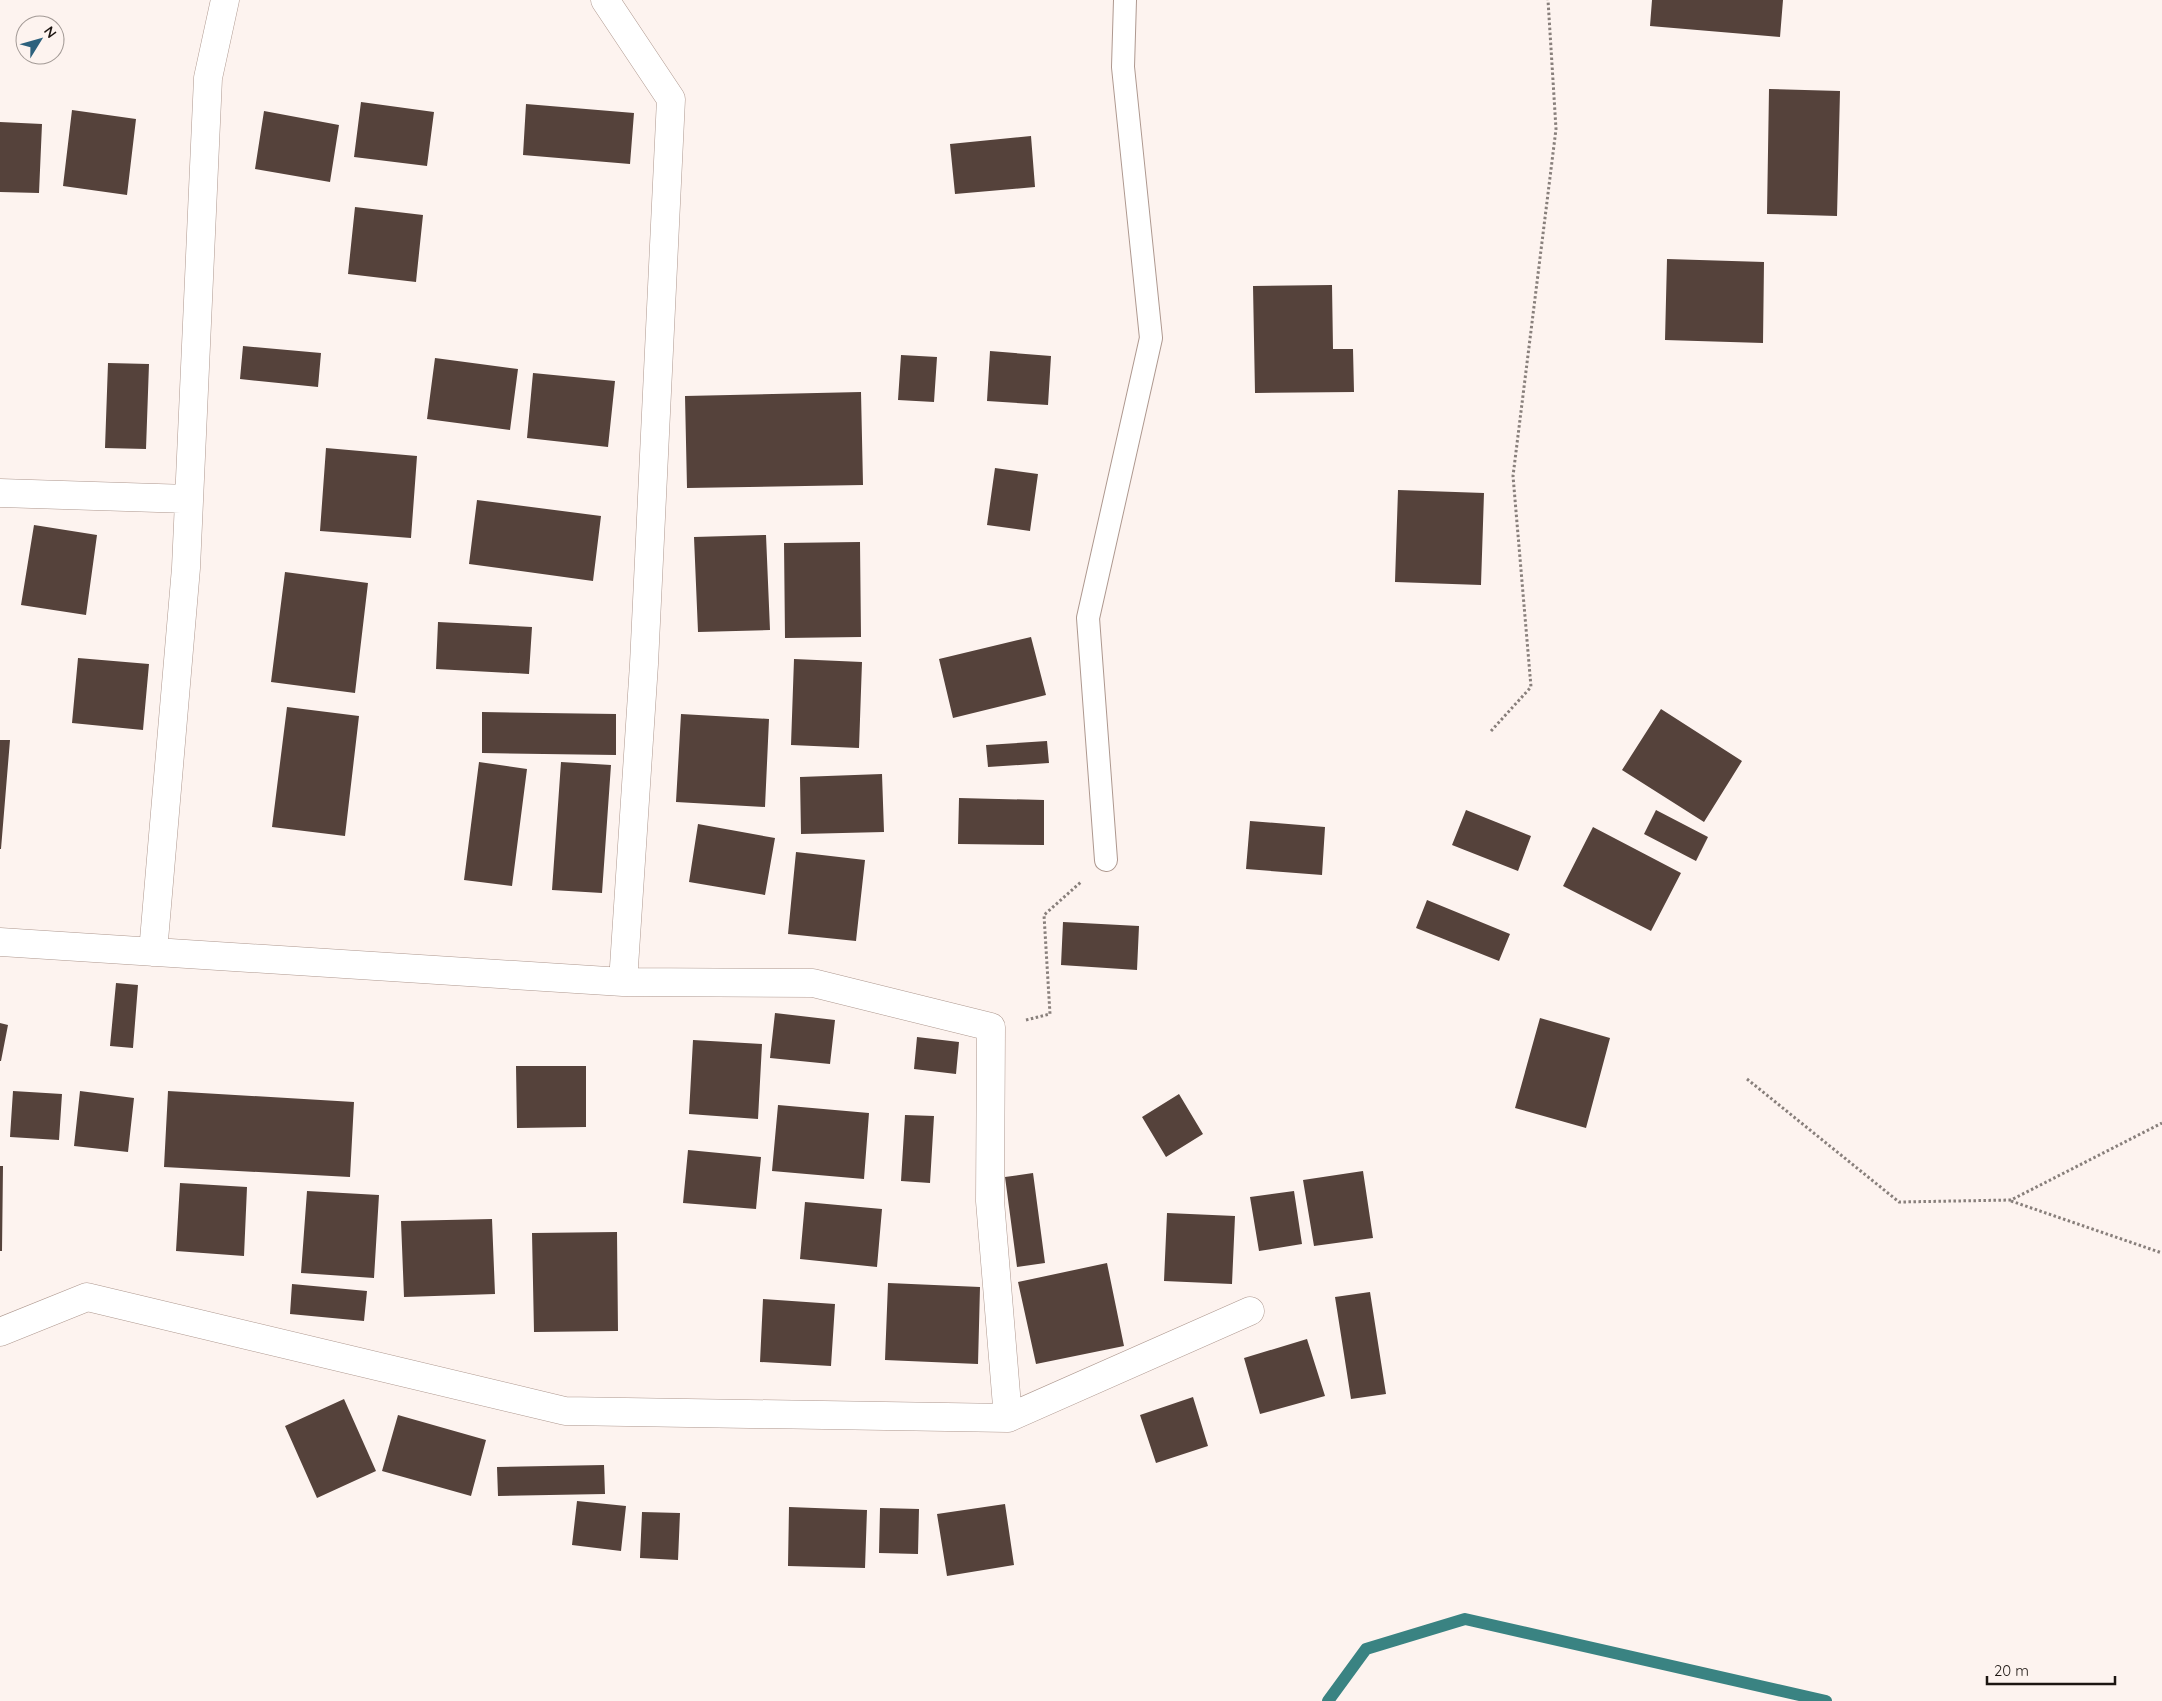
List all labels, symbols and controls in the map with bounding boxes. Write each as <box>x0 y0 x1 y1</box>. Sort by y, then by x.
north arrow <box>15 15 65 65</box>
text: N <box>40 23 61 42</box>
scale bar <box>1987 1654 2114 1686</box>
text: 20 m <box>1994 1661 2029 1680</box>

